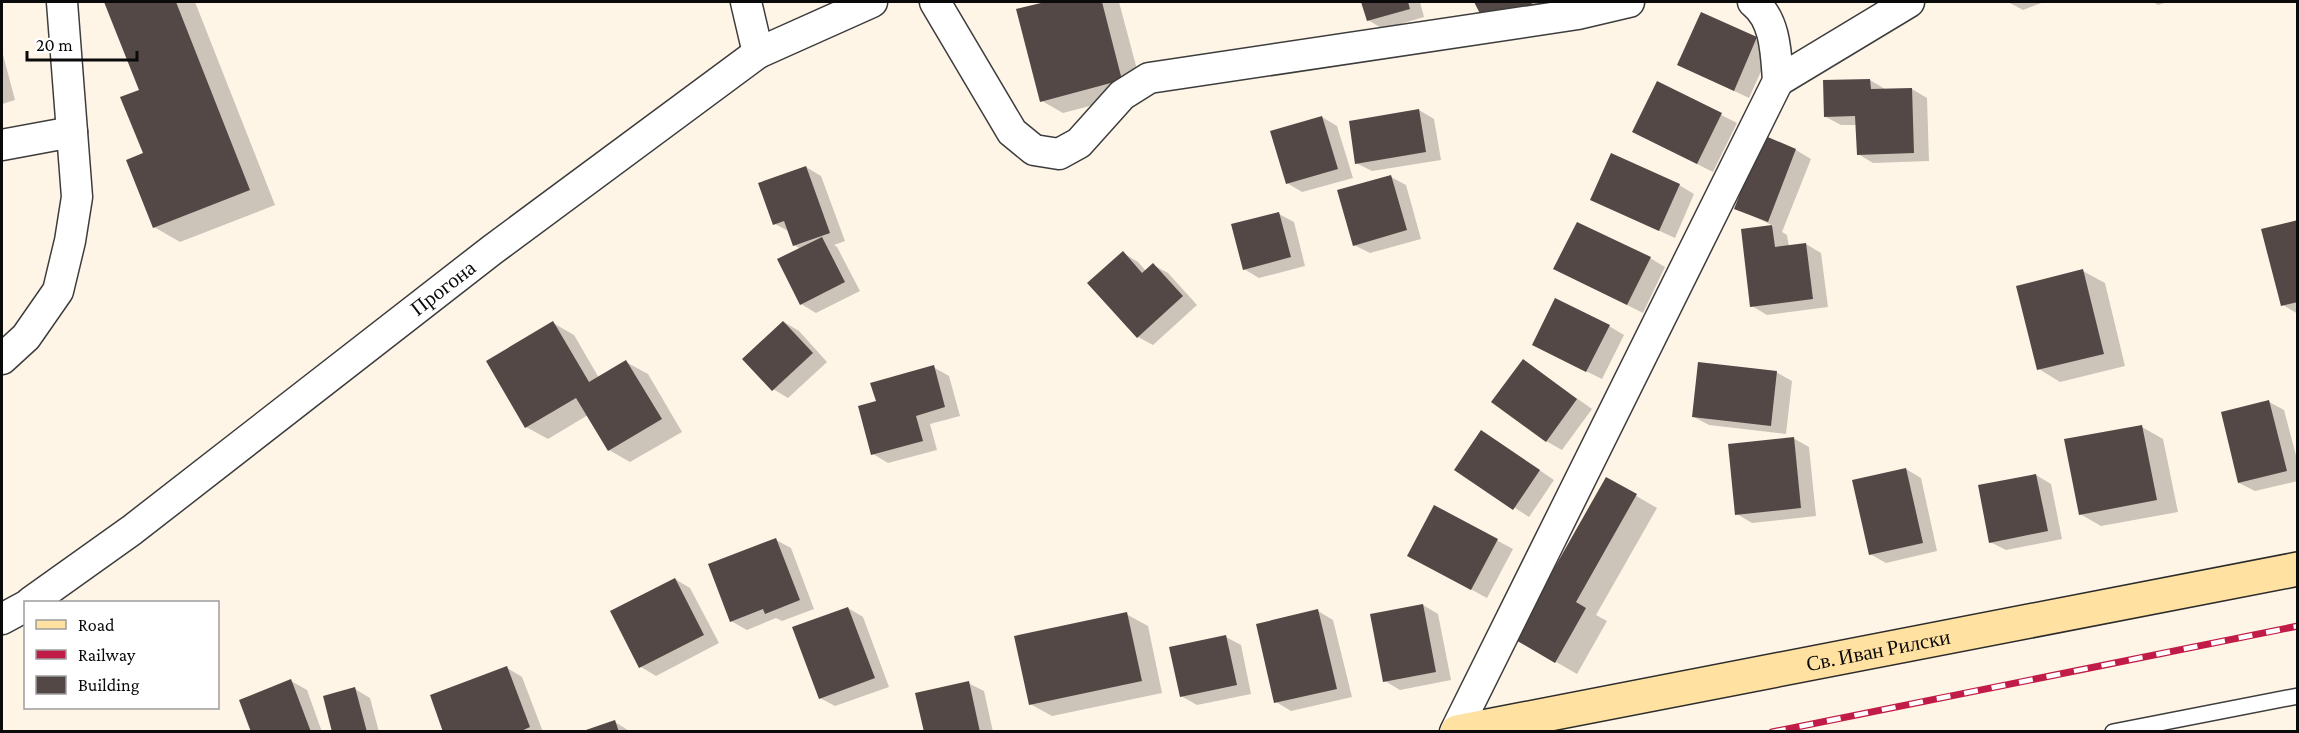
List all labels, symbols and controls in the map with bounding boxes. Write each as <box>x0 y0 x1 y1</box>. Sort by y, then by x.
scale bar <box>27 24 136 62</box>
text: 20 m <box>36 35 73 55</box>
street label: Прогона <box>406 255 481 321</box>
legend <box>24 601 219 709</box>
text: Road <box>78 615 115 635</box>
street label: Св. Иван Рилски <box>1804 625 1952 676</box>
text: Railway <box>78 645 136 665</box>
text: Building <box>78 675 140 695</box>

